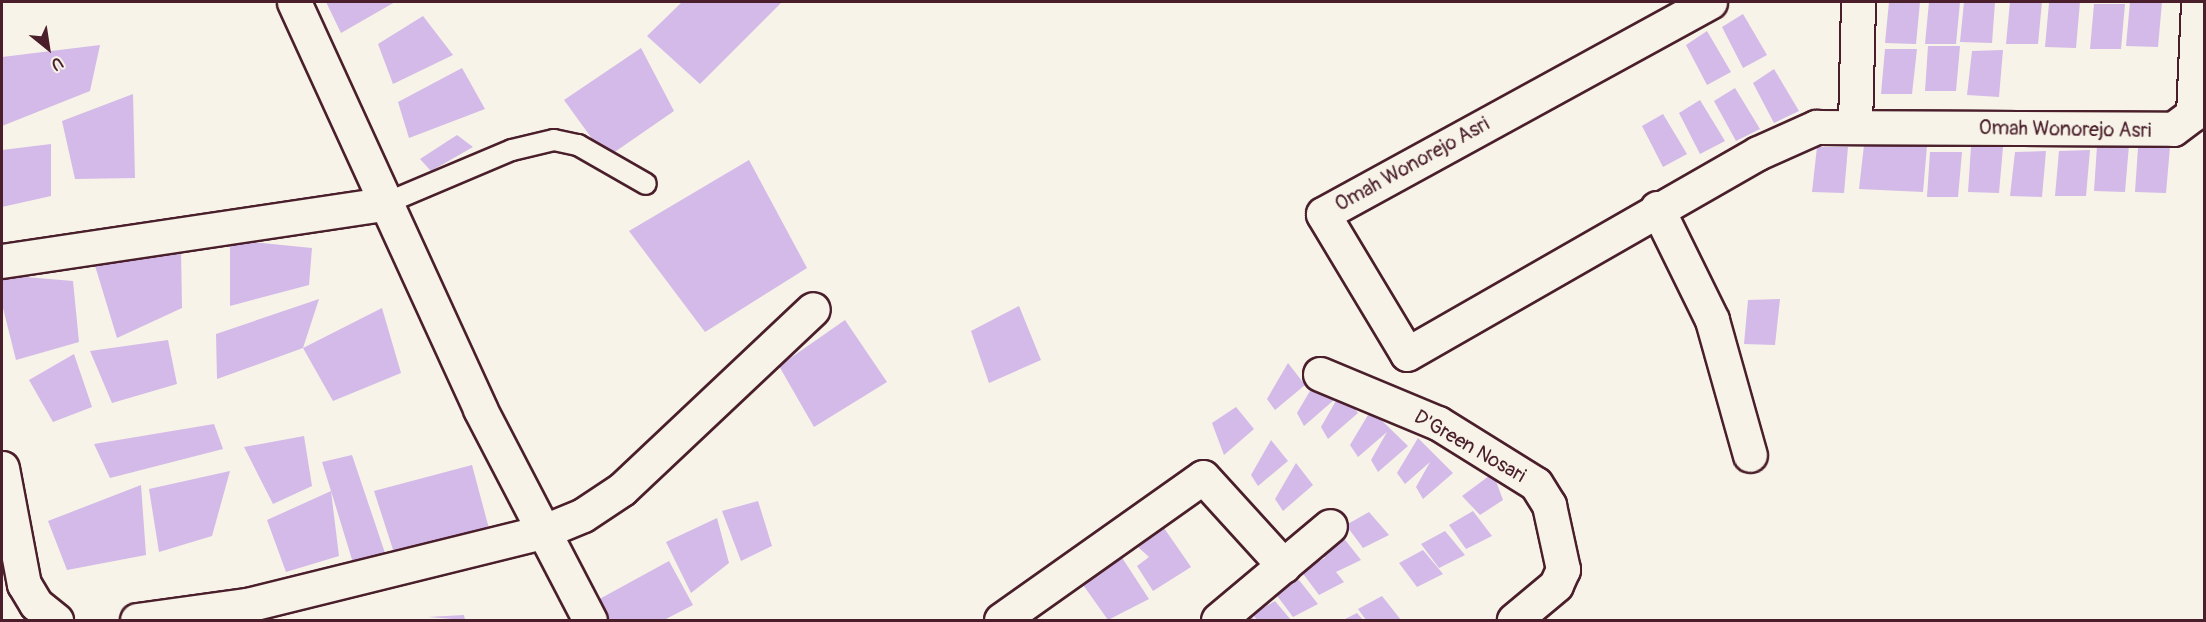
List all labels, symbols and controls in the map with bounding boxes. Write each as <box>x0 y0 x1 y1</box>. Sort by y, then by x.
north arrow <box>18 18 78 78</box>
text: U <box>47 52 67 75</box>
street label: Omah Wonorejo Asri <box>1331 112 1493 216</box>
street label: Omah Wonorejo Asri <box>1979 115 2151 143</box>
street label: D'Green Nosari <box>1410 404 1530 488</box>

